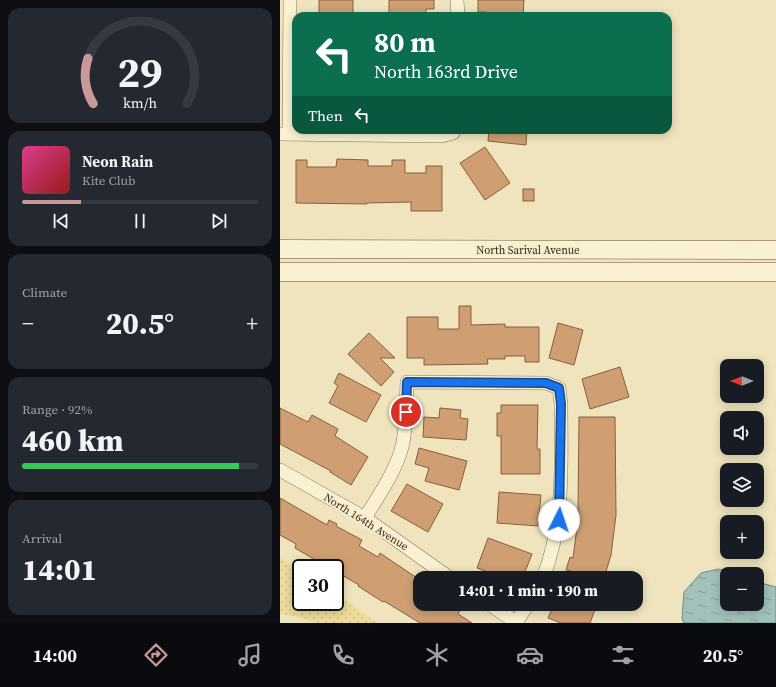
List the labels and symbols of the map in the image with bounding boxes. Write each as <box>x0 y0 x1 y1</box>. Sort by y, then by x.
street label: North Sarival Avenue <box>476 243 580 258</box>
north arrow <box>720 359 764 403</box>
pin <box>389 395 423 429</box>
street label: North 164th Avenue <box>321 490 411 554</box>
position arrow <box>538 499 580 541</box>
speed limit sign: 30 <box>292 559 344 611</box>

